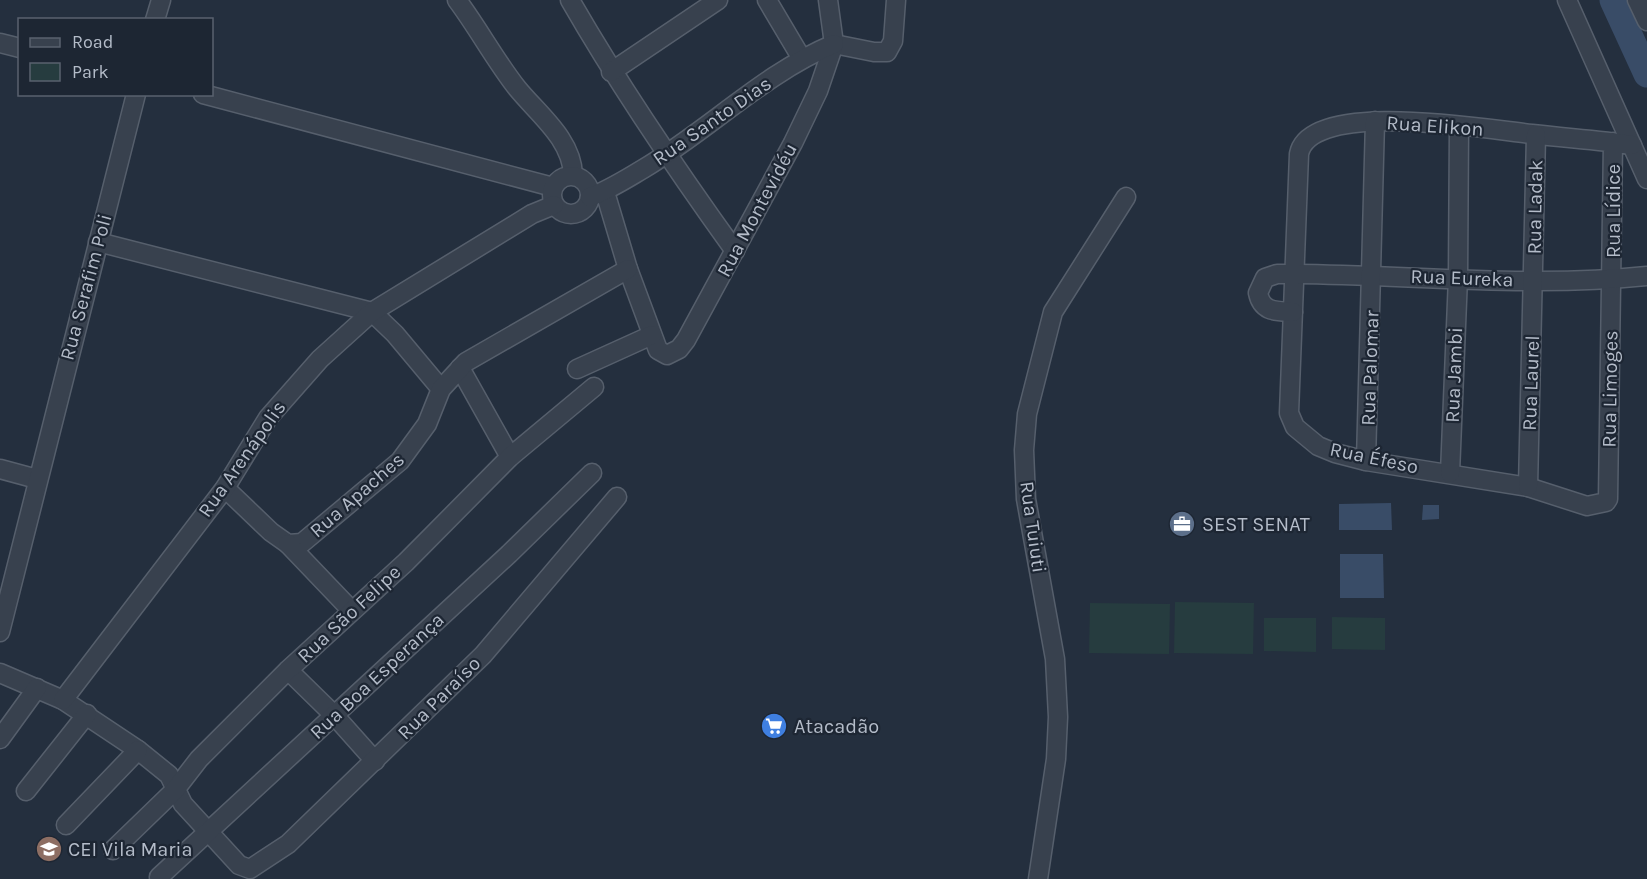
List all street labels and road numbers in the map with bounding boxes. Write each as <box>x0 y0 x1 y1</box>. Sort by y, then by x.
street label: Rua Santo Dias <box>648 72 776 170</box>
street label: Rua Elikon <box>1386 111 1484 141</box>
street label: Rua Montevidéu <box>712 139 802 281</box>
street label: Rua Ladak <box>1523 159 1547 255</box>
street label: Rua Lídice <box>1602 164 1625 258</box>
street label: Rua Serafim Poli <box>55 211 117 363</box>
street label: Rua Eureka <box>1410 265 1514 291</box>
street label: Rua Palomar <box>1356 309 1384 426</box>
street label: Rua Jambi <box>1441 327 1467 423</box>
street label: Rua Limoges <box>1597 330 1623 448</box>
street label: Rua Laurel <box>1518 335 1544 431</box>
street label: Rua Arenápolis <box>193 396 291 522</box>
street label: Rua Éfeso <box>1328 436 1421 479</box>
street label: Rua Apaches <box>305 448 409 542</box>
street label: Rua Tuiuti <box>1015 480 1051 574</box>
street label: Rua São Felipe <box>293 560 405 668</box>
street label: Rua Boa Esperança <box>305 608 449 744</box>
street label: Rua Paraíso <box>393 652 485 744</box>

